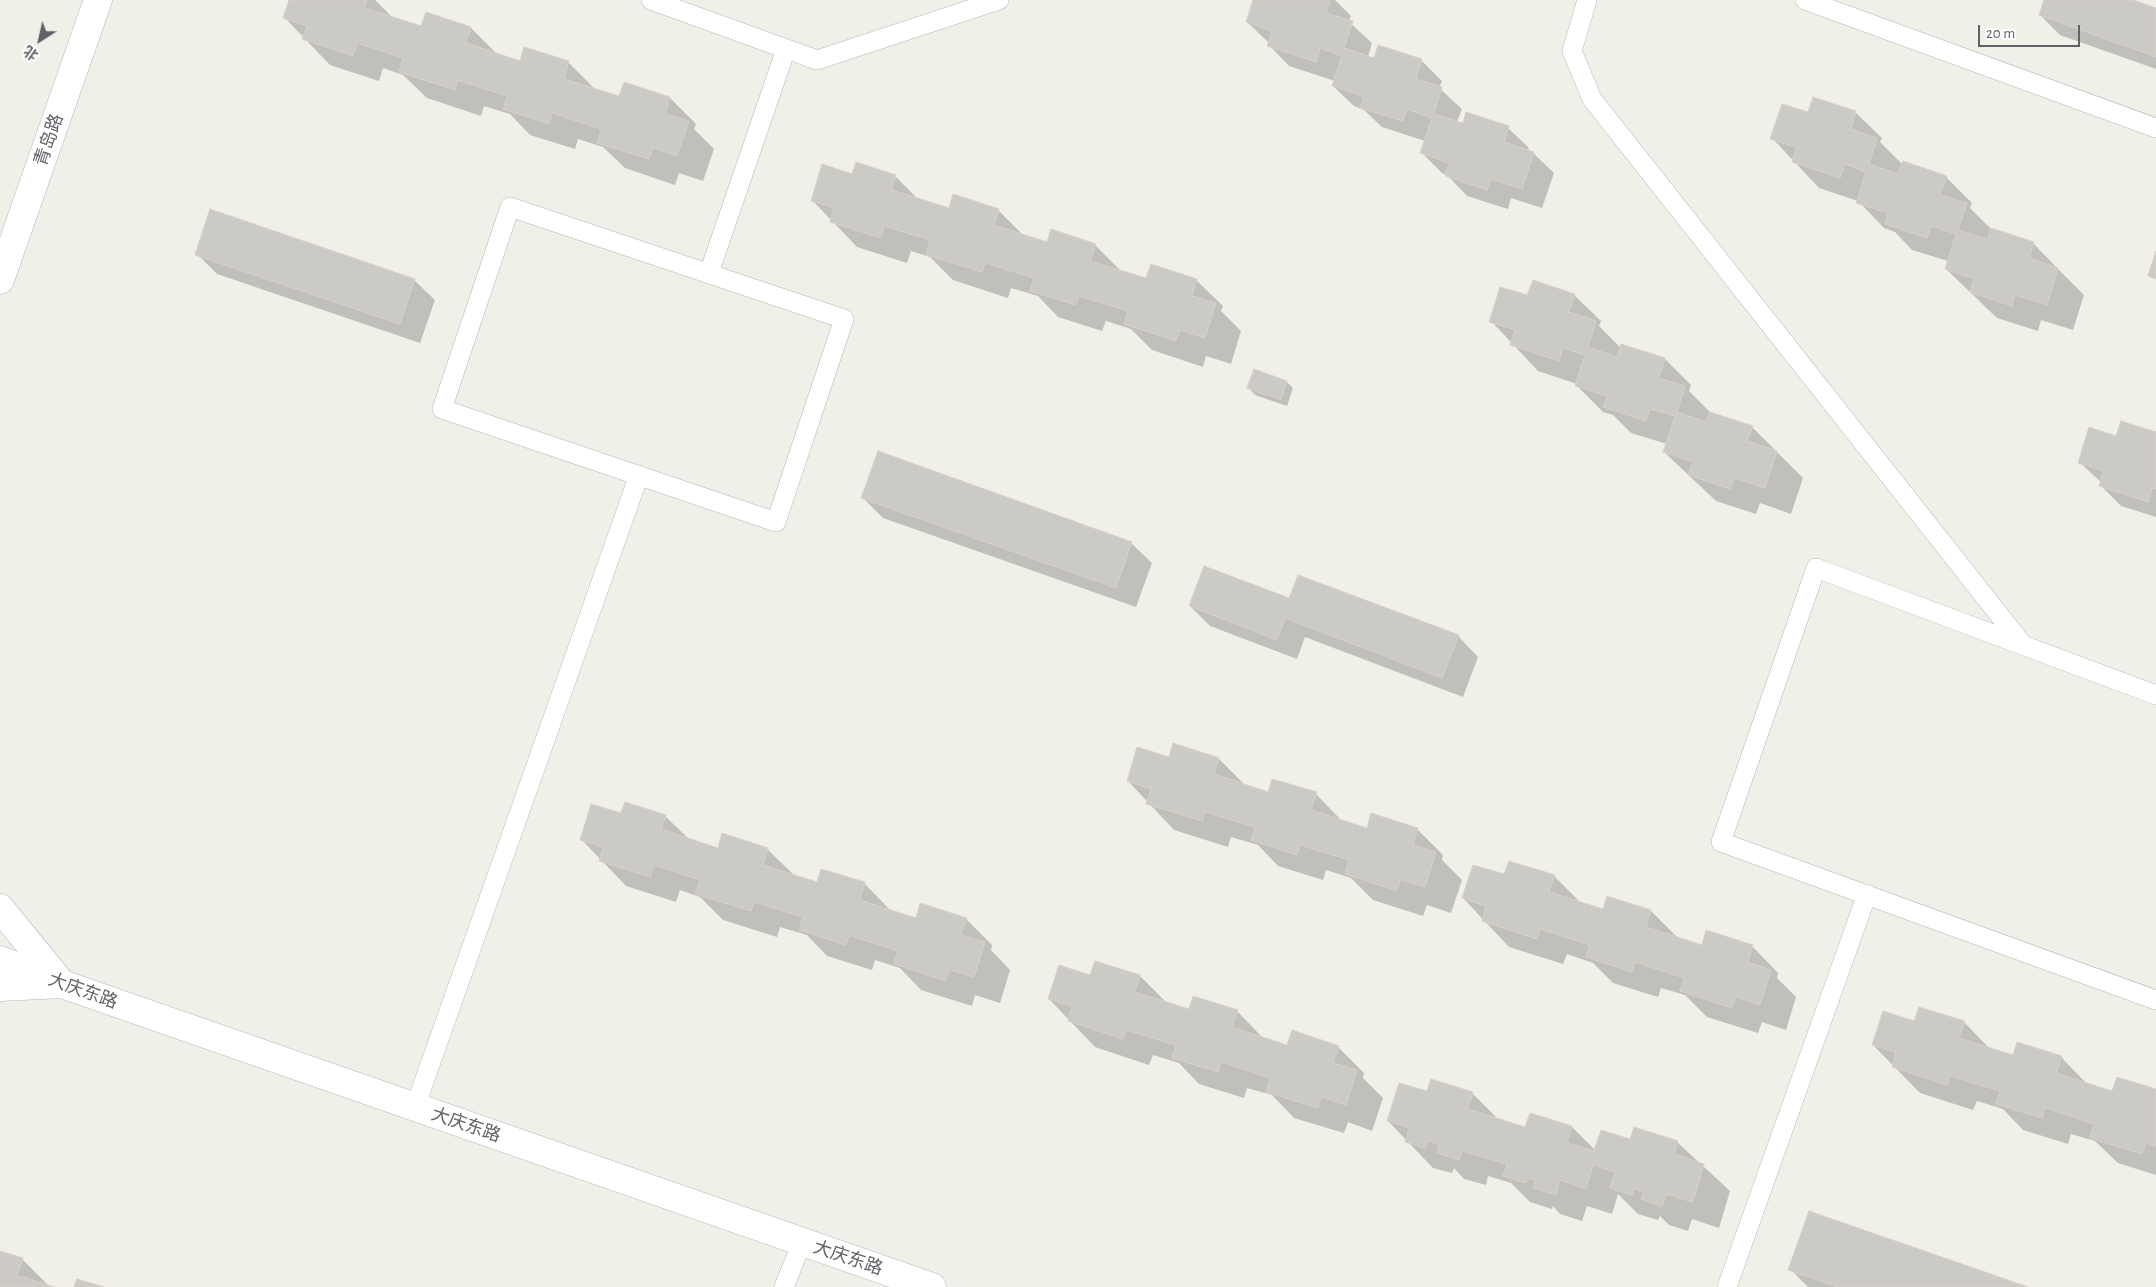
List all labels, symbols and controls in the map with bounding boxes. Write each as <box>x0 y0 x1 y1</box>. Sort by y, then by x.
north arrow <box>15 15 65 65</box>
scale bar <box>1981 15 2084 47</box>
text: 20 m <box>1986 26 2015 41</box>
text: 北 <box>22 43 41 62</box>
street label: 青岛路 <box>30 111 68 169</box>
street label: 大庆东路 <box>45 969 121 1013</box>
street label: 大庆东路 <box>428 1103 504 1147</box>
street label: 大庆东路 <box>810 1236 886 1280</box>

